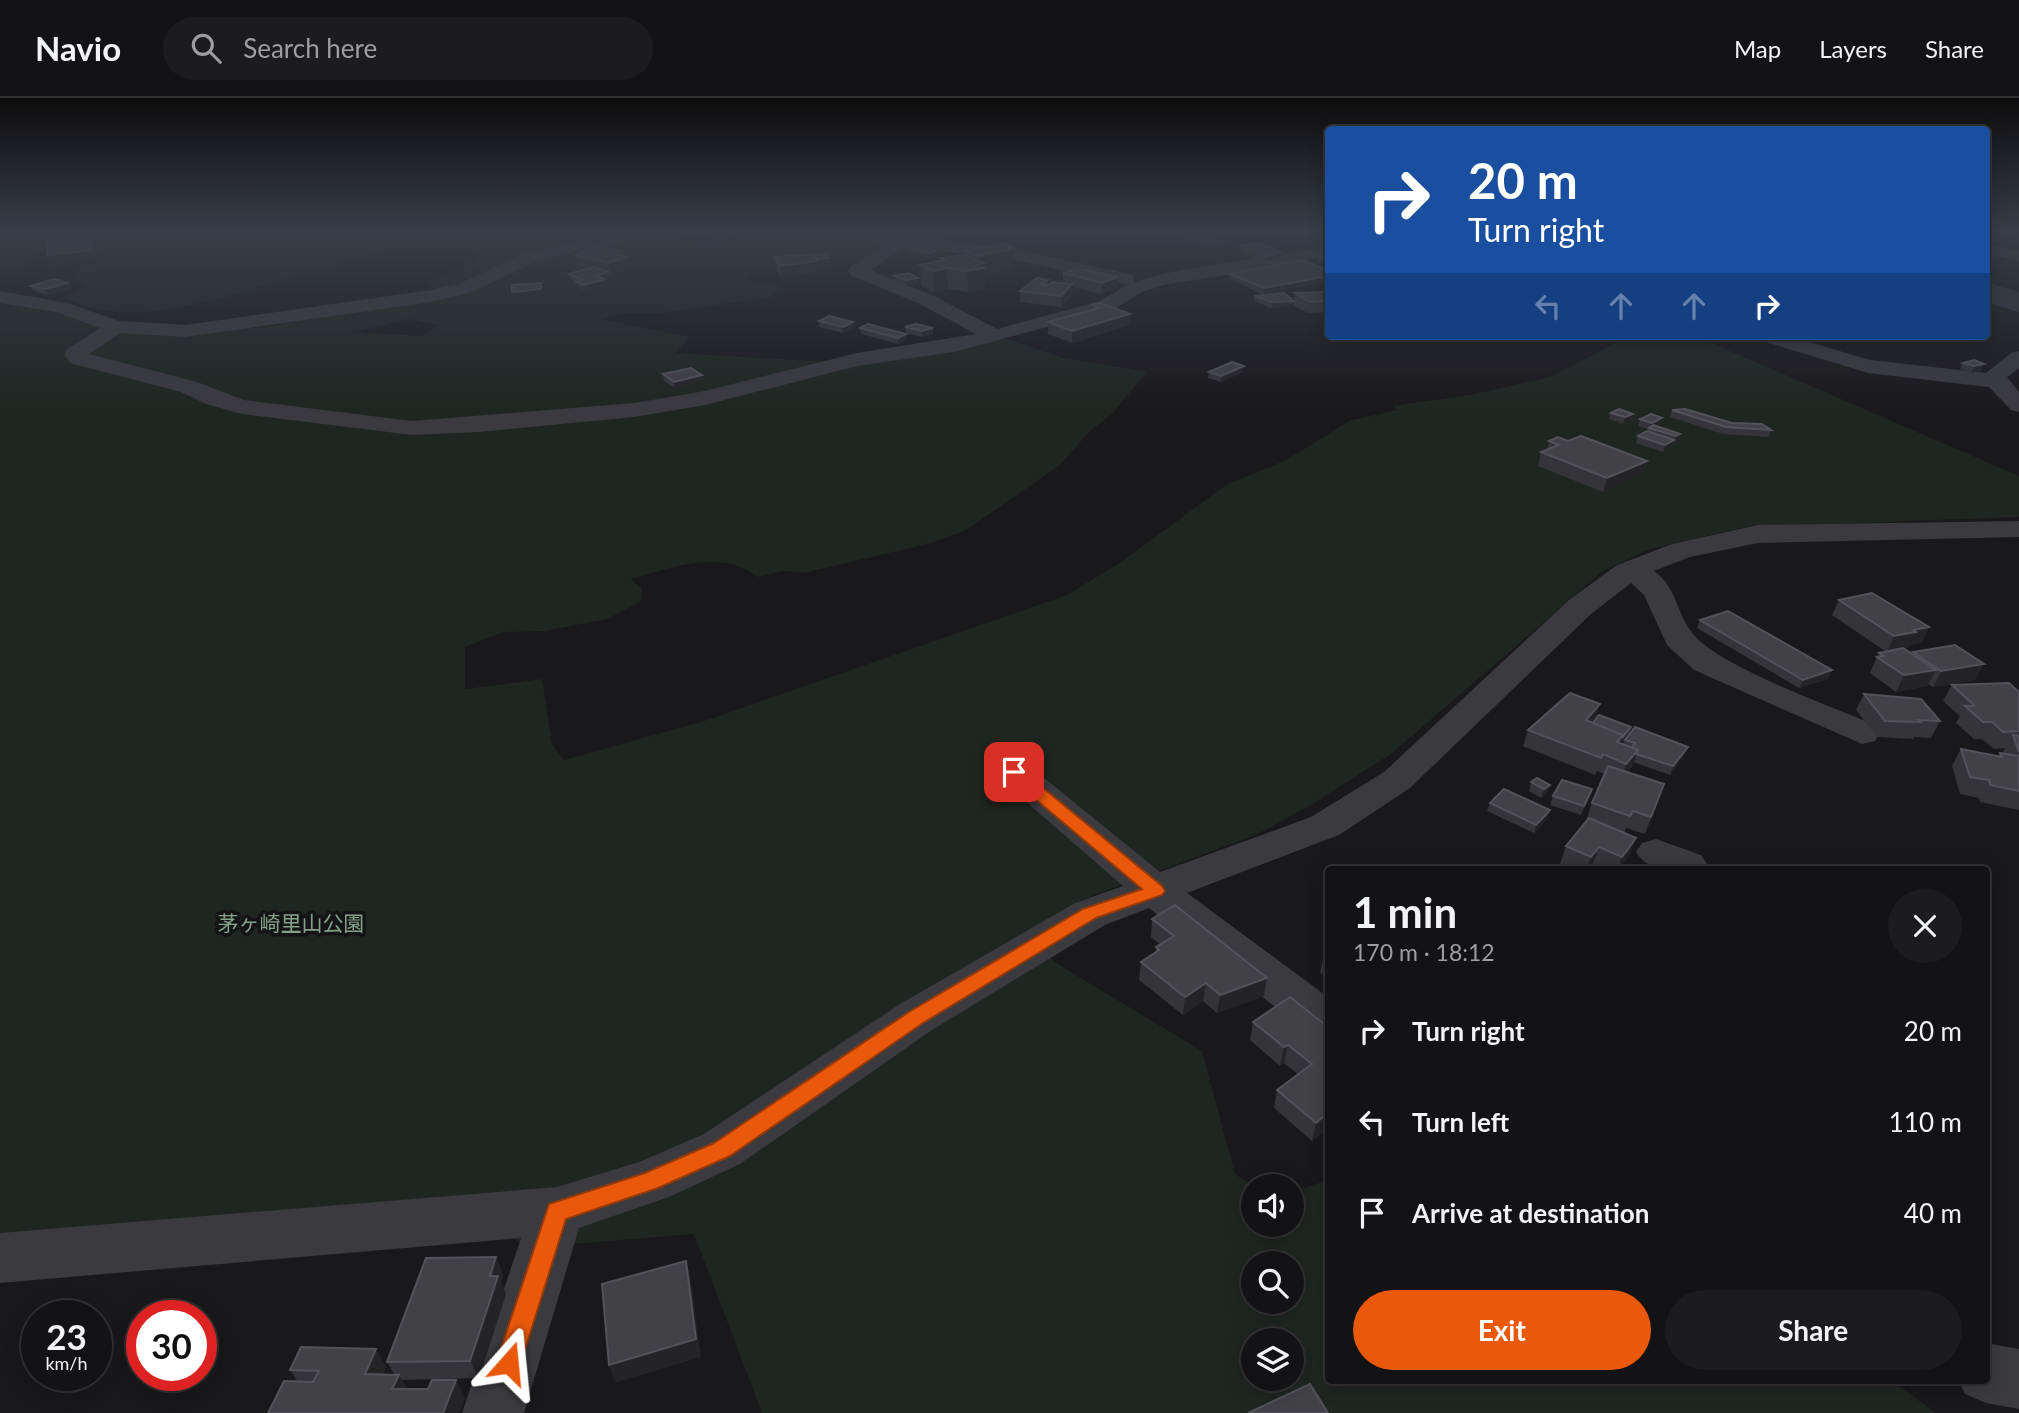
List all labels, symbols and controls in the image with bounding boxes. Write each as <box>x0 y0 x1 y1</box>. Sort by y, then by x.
search box <box>163 17 653 80</box>
text: Navio <box>35 28 121 68</box>
icon: search <box>187 29 225 67</box>
text: Search here <box>243 32 377 64</box>
text: Map <box>1734 34 1781 63</box>
text: Layers <box>1819 34 1887 63</box>
text: Share <box>1925 34 1984 63</box>
text: 20 m <box>1468 151 1578 209</box>
icon: right <box>1353 154 1444 245</box>
text: Turn right <box>1468 210 1604 249</box>
icon: left <box>1529 287 1567 325</box>
icon: ahead <box>1602 287 1640 325</box>
icon: ahead <box>1675 287 1713 325</box>
icon: right <box>1748 287 1786 325</box>
pin <box>984 742 1044 802</box>
icon: arrive <box>995 753 1033 791</box>
text: 1 min <box>1353 887 1457 937</box>
button: close <box>1888 889 1962 963</box>
park label: 茅ヶ崎里山公園 <box>218 910 365 935</box>
text: 170 m · 18:12 <box>1353 938 1495 966</box>
icon: right <box>1353 1012 1391 1050</box>
text: Turn right <box>1412 1015 1525 1047</box>
text: 20 m <box>1904 1015 1962 1047</box>
icon: left <box>1353 1103 1391 1141</box>
text: Turn left <box>1412 1106 1509 1138</box>
text: 110 m <box>1889 1106 1962 1138</box>
map controls <box>1241 1174 1304 1391</box>
button: sound <box>1241 1174 1304 1237</box>
icon: arrive <box>1353 1194 1391 1232</box>
text: Arrive at destination <box>1412 1197 1649 1229</box>
text: 40 m <box>1904 1197 1962 1229</box>
button: search <box>1241 1251 1304 1314</box>
button: Exit <box>1353 1290 1651 1370</box>
button: Share <box>1665 1290 1962 1370</box>
speed limit sign: 30 <box>126 1300 217 1391</box>
text: 23 <box>46 1315 87 1357</box>
position arrow <box>472 1326 546 1400</box>
button: layers <box>1241 1328 1304 1391</box>
text: km/h <box>45 1352 88 1374</box>

